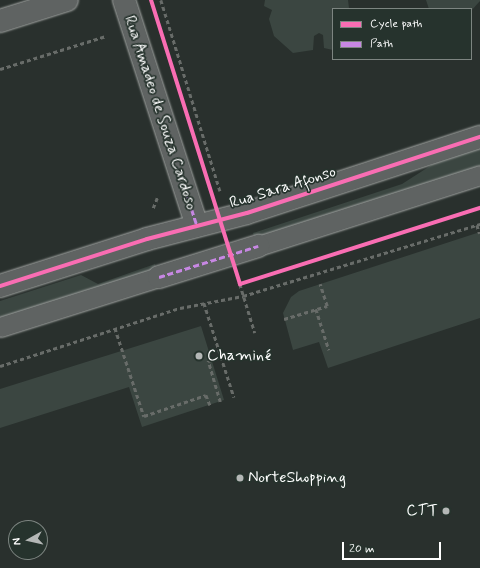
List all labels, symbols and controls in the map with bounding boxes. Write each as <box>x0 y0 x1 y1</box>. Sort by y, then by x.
legend <box>332 8 472 60</box>
street label: Rua Amadeo de Souza Cardoso <box>119 13 201 213</box>
text: Cycle path <box>370 16 422 32</box>
text: Path <box>370 36 393 52</box>
street label: Rua Sara Afonso <box>228 163 338 213</box>
place label: Chaminé <box>207 346 271 366</box>
marker: Chaminé <box>194 351 204 361</box>
place label: NorteShopping <box>248 468 346 488</box>
marker: NorteShopping <box>235 473 245 483</box>
place label: CTT <box>406 501 438 521</box>
marker: CTT <box>441 506 451 516</box>
north arrow <box>8 520 48 560</box>
scale bar <box>344 534 443 560</box>
text: N <box>10 537 25 546</box>
text: 20 m <box>349 541 375 557</box>

